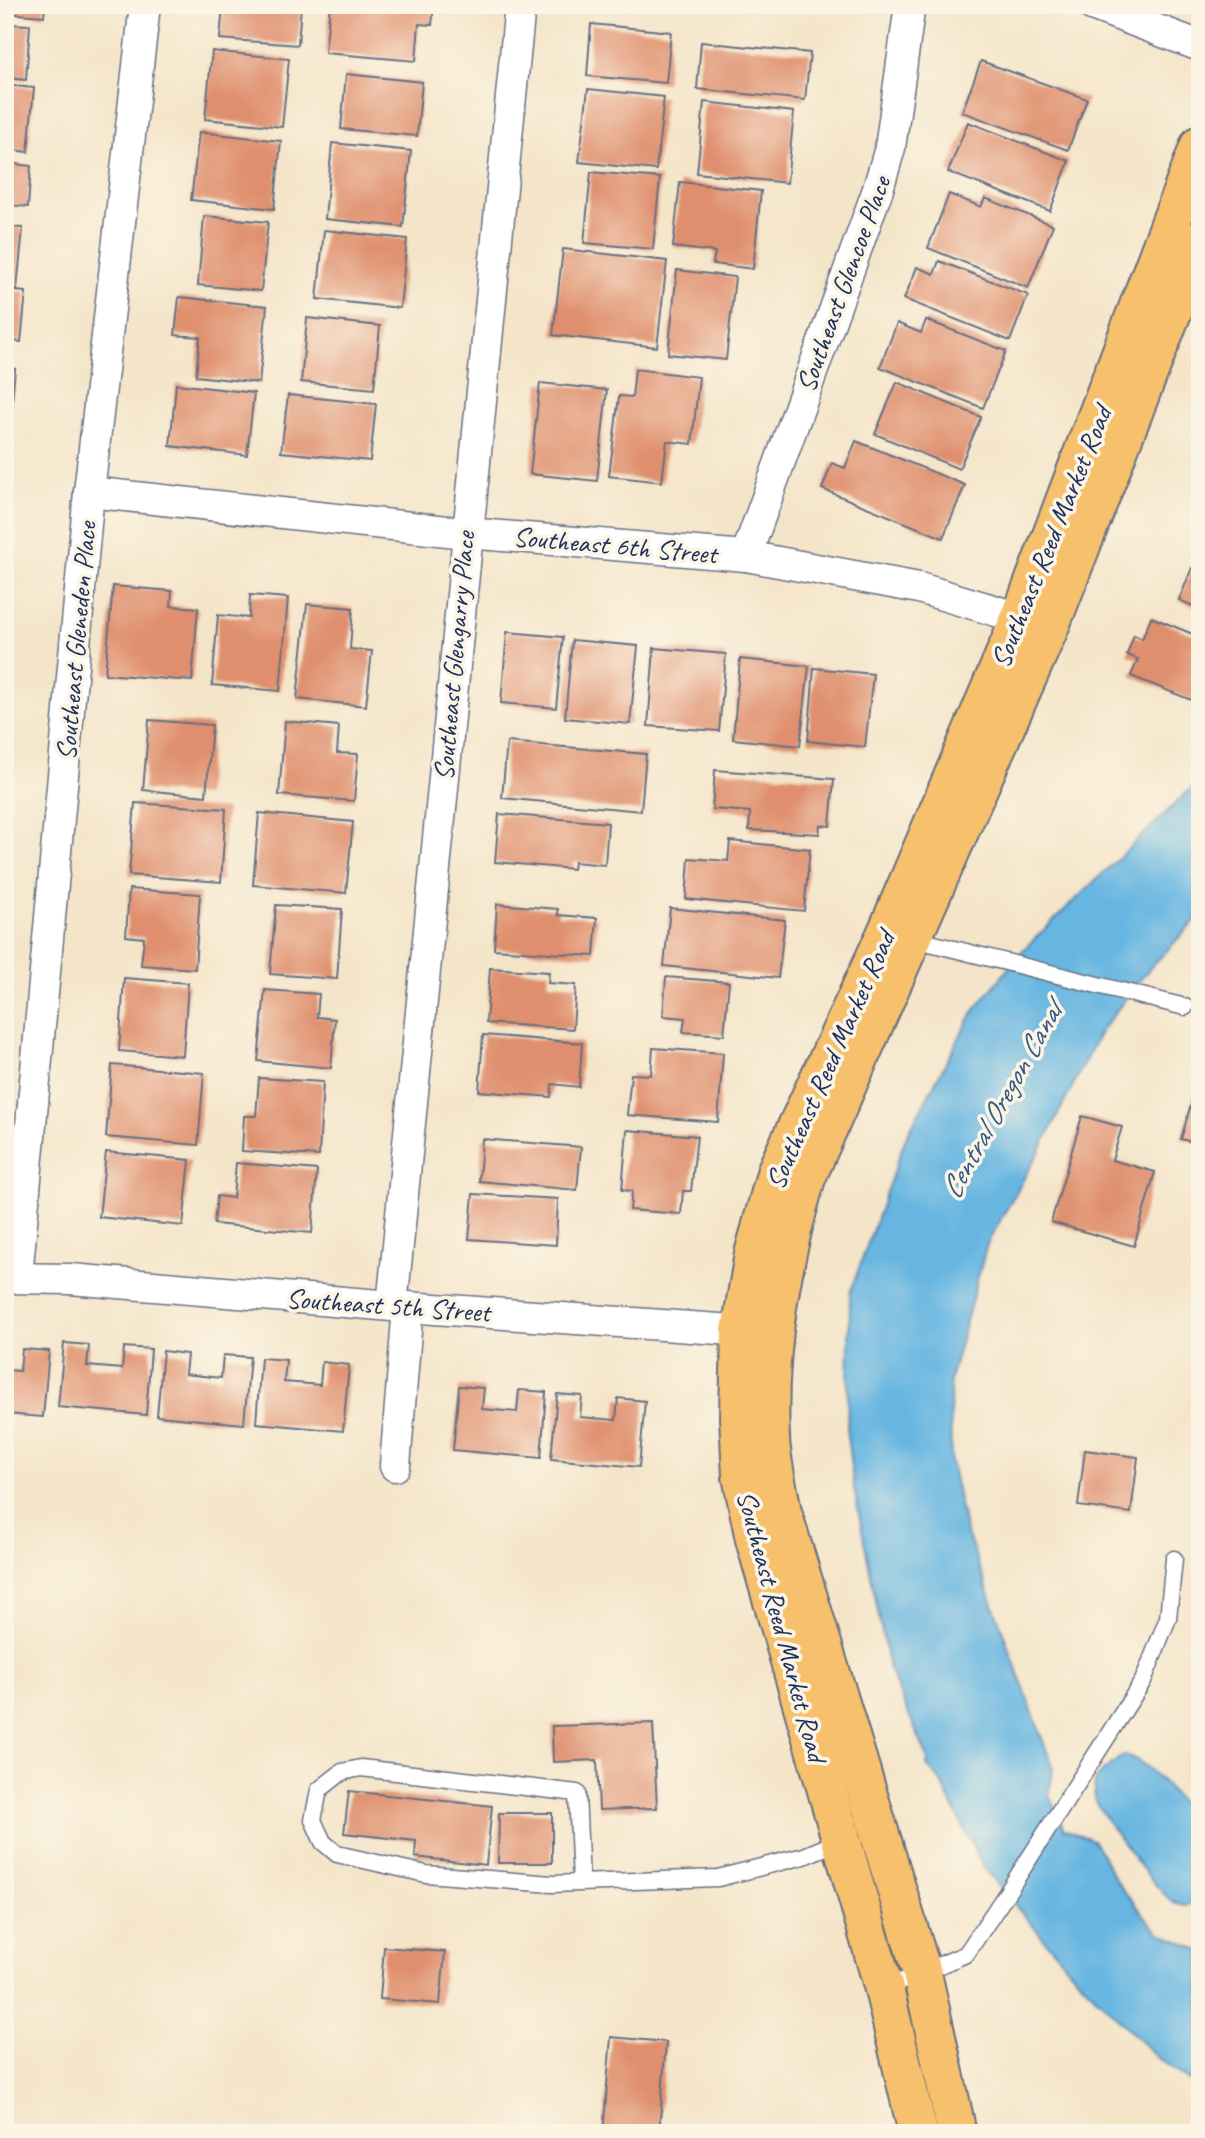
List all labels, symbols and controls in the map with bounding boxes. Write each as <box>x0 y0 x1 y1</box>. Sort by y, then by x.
street label: Southeast Glencoe Place <box>788 170 899 397</box>
street label: Southeast Reed Market Road <box>983 397 1121 673</box>
street label: Southeast Gleneden Place <box>48 518 104 762</box>
street label: Southeast 6th Street <box>512 519 721 572</box>
street label: Southeast Glengarry Place <box>426 528 482 782</box>
street label: Southeast Reed Market Road <box>757 922 904 1195</box>
water label: Central Oregon Canal <box>932 988 1075 1205</box>
street label: Southeast 5th Street <box>285 1280 494 1330</box>
street label: Southeast Reed Market Road <box>729 1487 836 1769</box>

